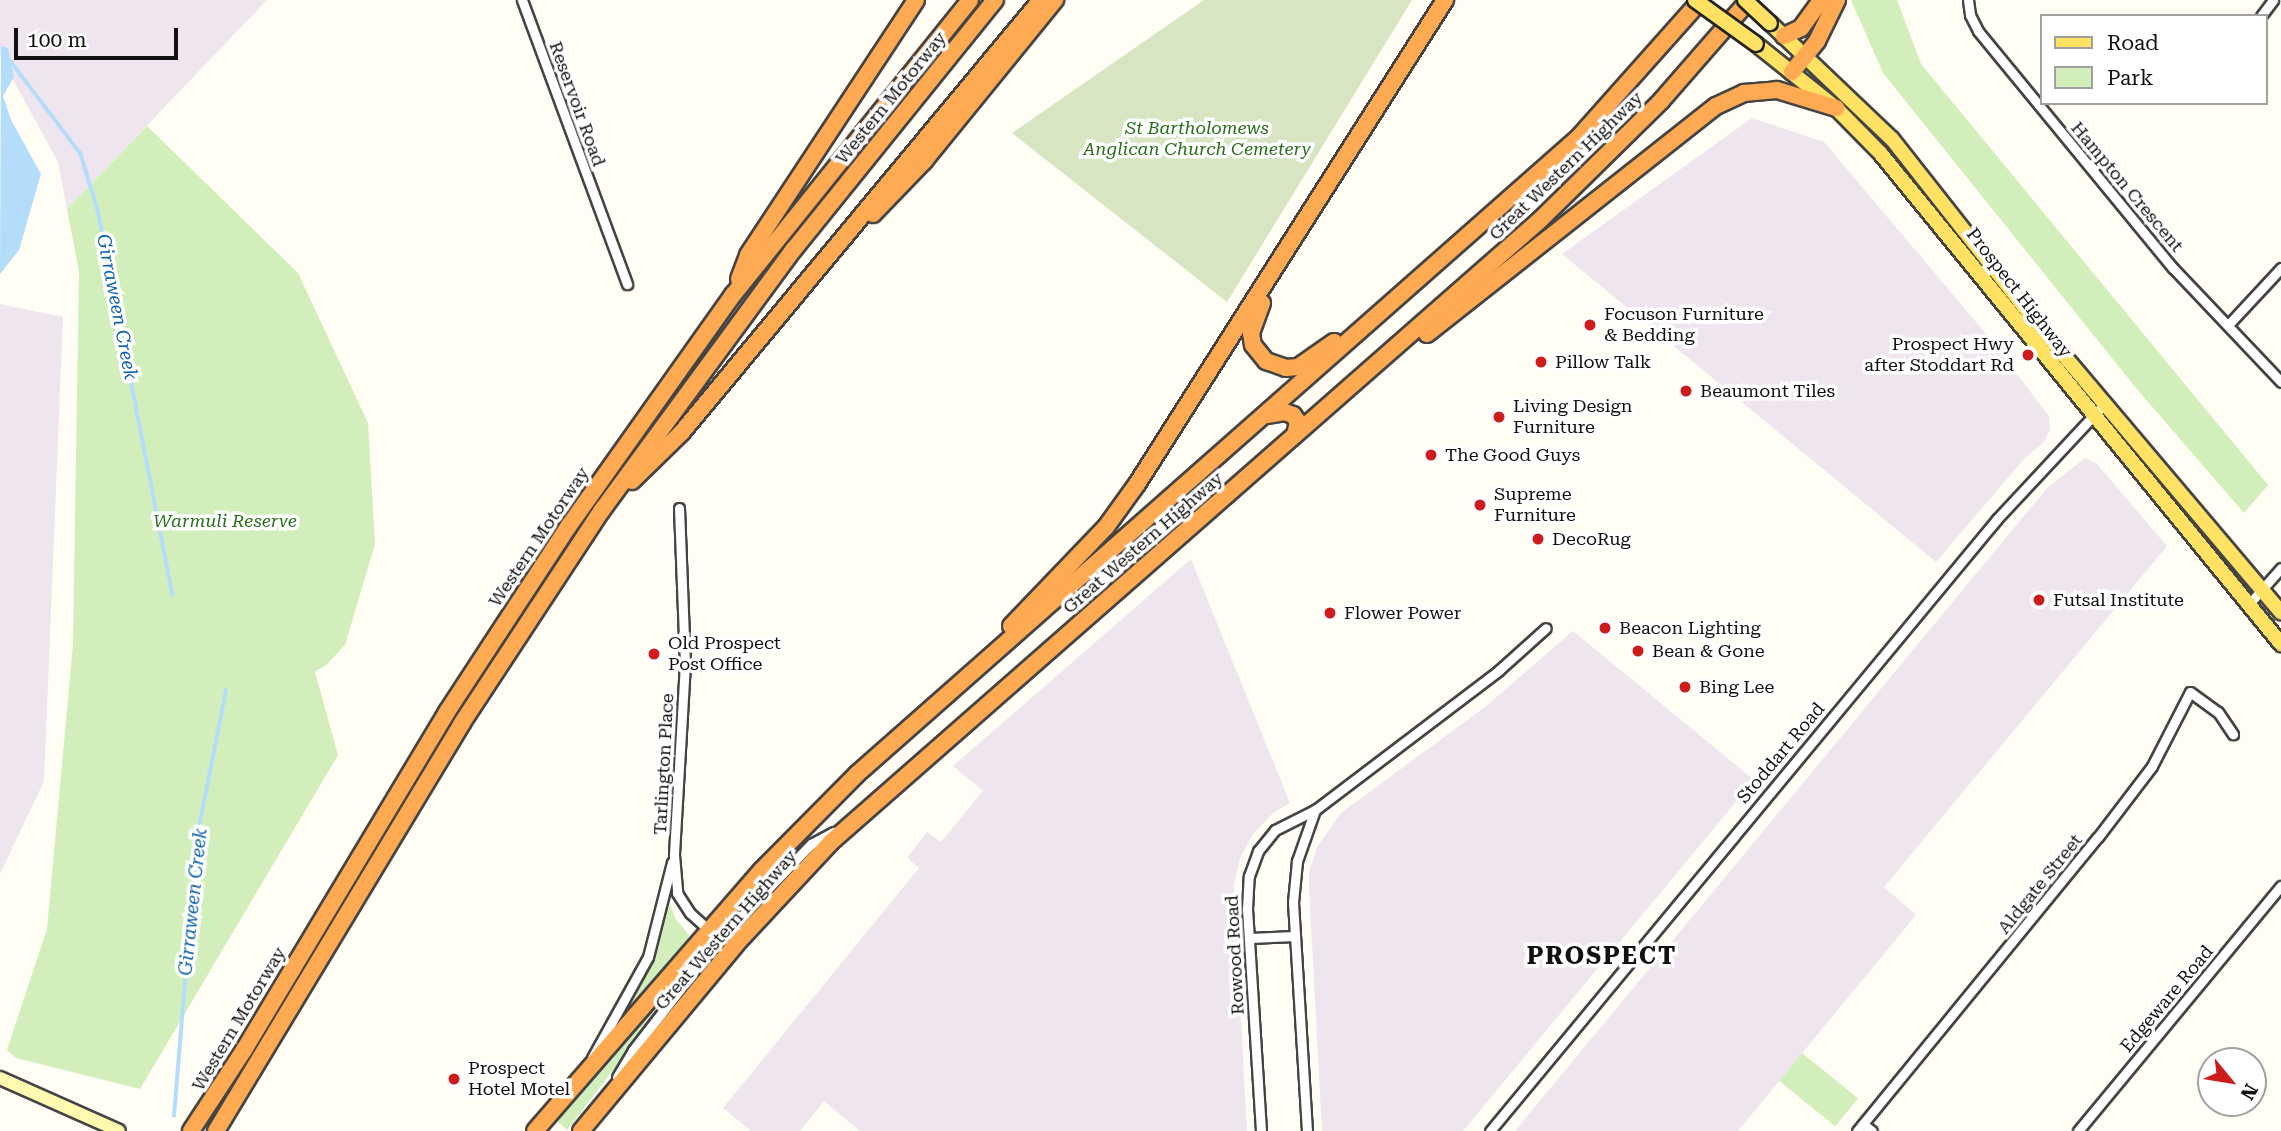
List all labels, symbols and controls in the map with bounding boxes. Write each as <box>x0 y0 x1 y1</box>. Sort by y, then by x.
scale bar <box>18 14 182 58</box>
legend <box>2039 14 2267 105</box>
text: 100 m <box>27 28 87 52</box>
street label: Western Motorway <box>831 28 951 168</box>
text: Road <box>2107 31 2159 55</box>
street label: Reservoir Road <box>544 39 610 169</box>
text: Park <box>2107 66 2153 90</box>
street label: Great Western Highway <box>1485 87 1647 245</box>
street label: Hampton Crescent <box>2066 117 2188 257</box>
park label: St Bartholomews Anglican Church Cemetery <box>1083 118 1311 160</box>
street label: Prospect Highway <box>1962 224 2076 362</box>
water label: Girraween Creek <box>92 232 142 382</box>
place label: Focuson Furniture & Bedding <box>1604 304 1764 346</box>
marker: Focuson Furniture & Bedding <box>1582 317 1598 333</box>
place label: Prospect Hwy after Stoddart Rd <box>1864 334 2014 376</box>
marker: Prospect Hwy after Stoddart Rd <box>2020 347 2036 363</box>
place label: Pillow Talk <box>1555 351 1651 373</box>
marker: Pillow Talk <box>1533 354 1549 370</box>
place label: Beaumont Tiles <box>1700 380 1835 402</box>
marker: Beaumont Tiles <box>1678 383 1694 399</box>
place label: Living Design Furniture <box>1513 396 1632 438</box>
marker: Living Design Furniture <box>1491 409 1507 425</box>
place label: The Good Guys <box>1445 444 1580 466</box>
marker: The Good Guys <box>1423 447 1439 463</box>
street label: Western Motorway <box>484 463 594 611</box>
street label: Great Western Highway <box>1059 468 1227 618</box>
place label: Supreme Furniture <box>1494 484 1576 526</box>
marker: Supreme Furniture <box>1472 497 1488 513</box>
park label: Warmuli Reserve <box>153 510 297 532</box>
place label: DecoRug <box>1552 528 1631 550</box>
marker: DecoRug <box>1530 531 1546 547</box>
place label: Futsal Institute <box>2053 589 2184 611</box>
marker: Futsal Institute <box>2031 592 2047 608</box>
place label: Flower Power <box>1344 602 1461 624</box>
marker: Flower Power <box>1322 605 1338 621</box>
place label: Beacon Lighting <box>1619 617 1761 639</box>
marker: Beacon Lighting <box>1597 620 1613 636</box>
place label: Old Prospect Post Office <box>668 633 781 676</box>
place label: Bean & Gone <box>1652 640 1765 662</box>
marker: Bean & Gone <box>1630 643 1646 659</box>
marker: Old Prospect Post Office <box>646 646 662 662</box>
place label: Bing Lee <box>1699 676 1774 698</box>
marker: Bing Lee <box>1677 679 1693 695</box>
street label: Tarlington Place <box>650 693 678 835</box>
street label: Stoddart Road <box>1733 698 1829 808</box>
water label: Girraween Creek <box>174 827 212 977</box>
street label: Aldgate Street <box>1993 830 2087 938</box>
street label: Great Western Highway <box>651 846 801 1014</box>
street label: Rowood Road <box>1221 895 1249 1015</box>
street label: Edgeware Road <box>2116 941 2218 1057</box>
street label: Western Motorway <box>188 943 290 1095</box>
district label: PROSPECT <box>1528 943 1676 971</box>
north arrow <box>2197 1047 2267 1117</box>
place label: Prospect Hotel Motel <box>468 1058 570 1100</box>
marker: Prospect Hotel Motel <box>446 1071 462 1087</box>
text: N <box>2235 1080 2263 1104</box>

